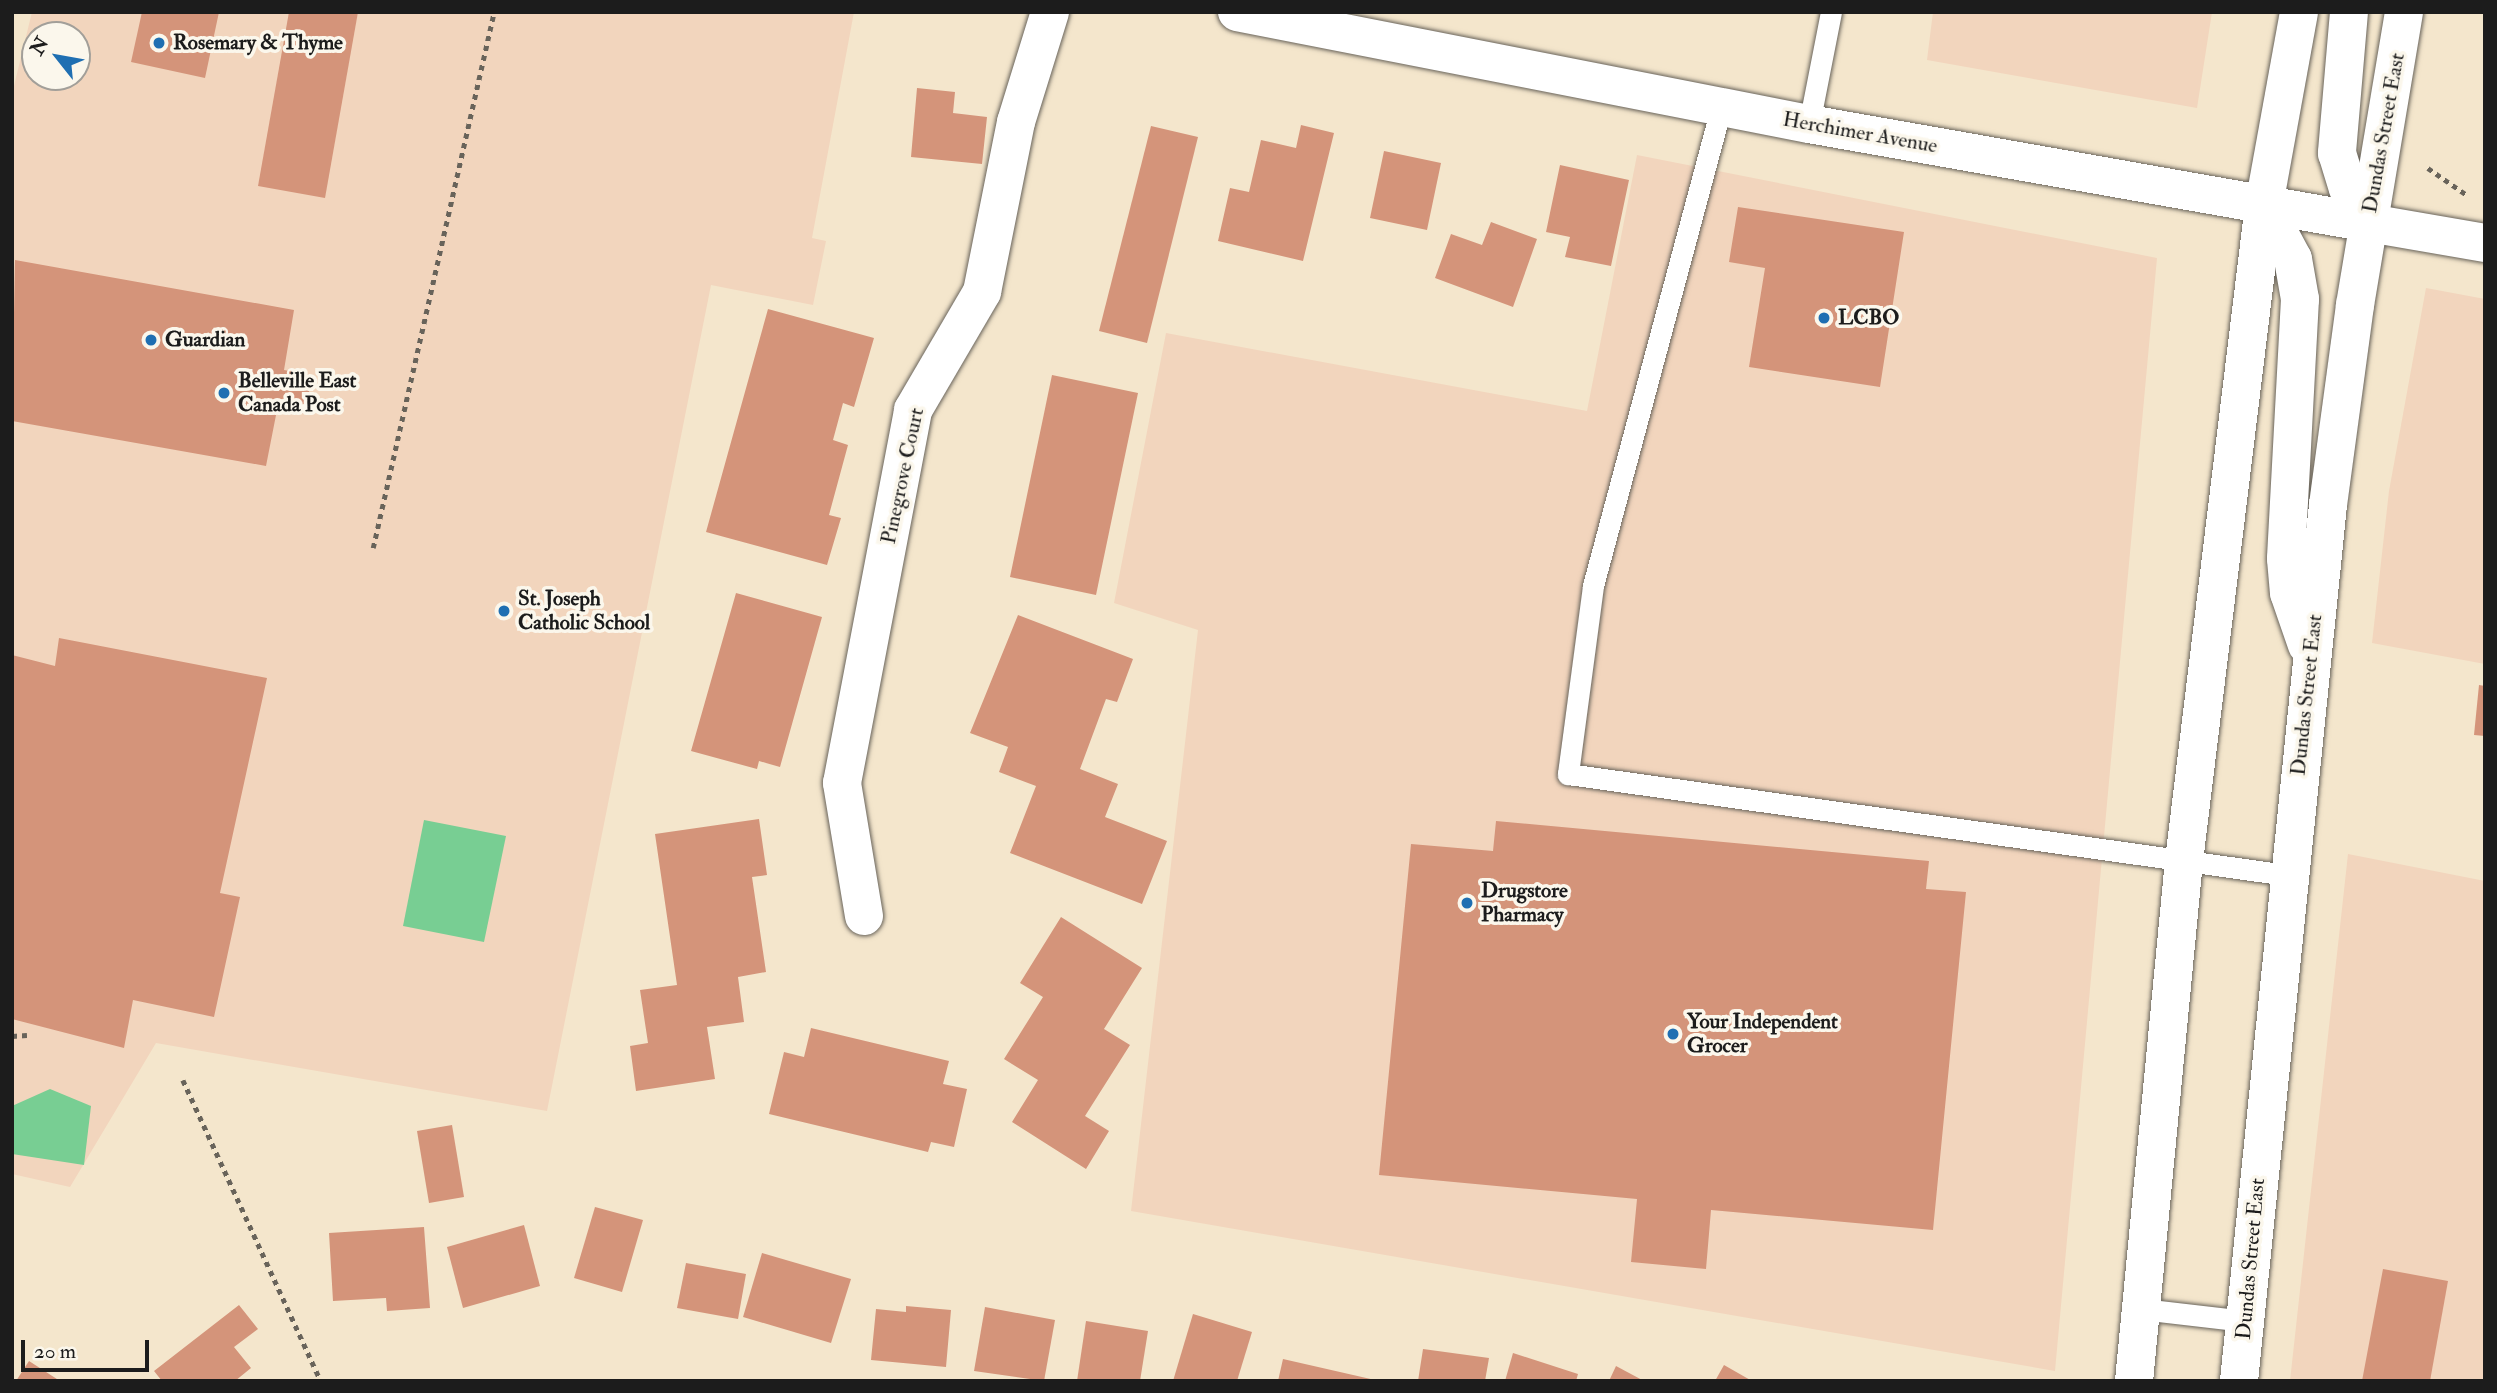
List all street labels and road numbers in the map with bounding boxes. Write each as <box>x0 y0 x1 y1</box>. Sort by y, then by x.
street label: Dundas Street East <box>2358 51 2410 215</box>
street label: Herchimer Avenue <box>1781 107 1939 159</box>
street label: Pinegrove Court <box>876 406 930 546</box>
street label: Dundas Street East <box>2286 613 2328 777</box>
street label: Dundas Street East <box>2231 1177 2271 1341</box>

